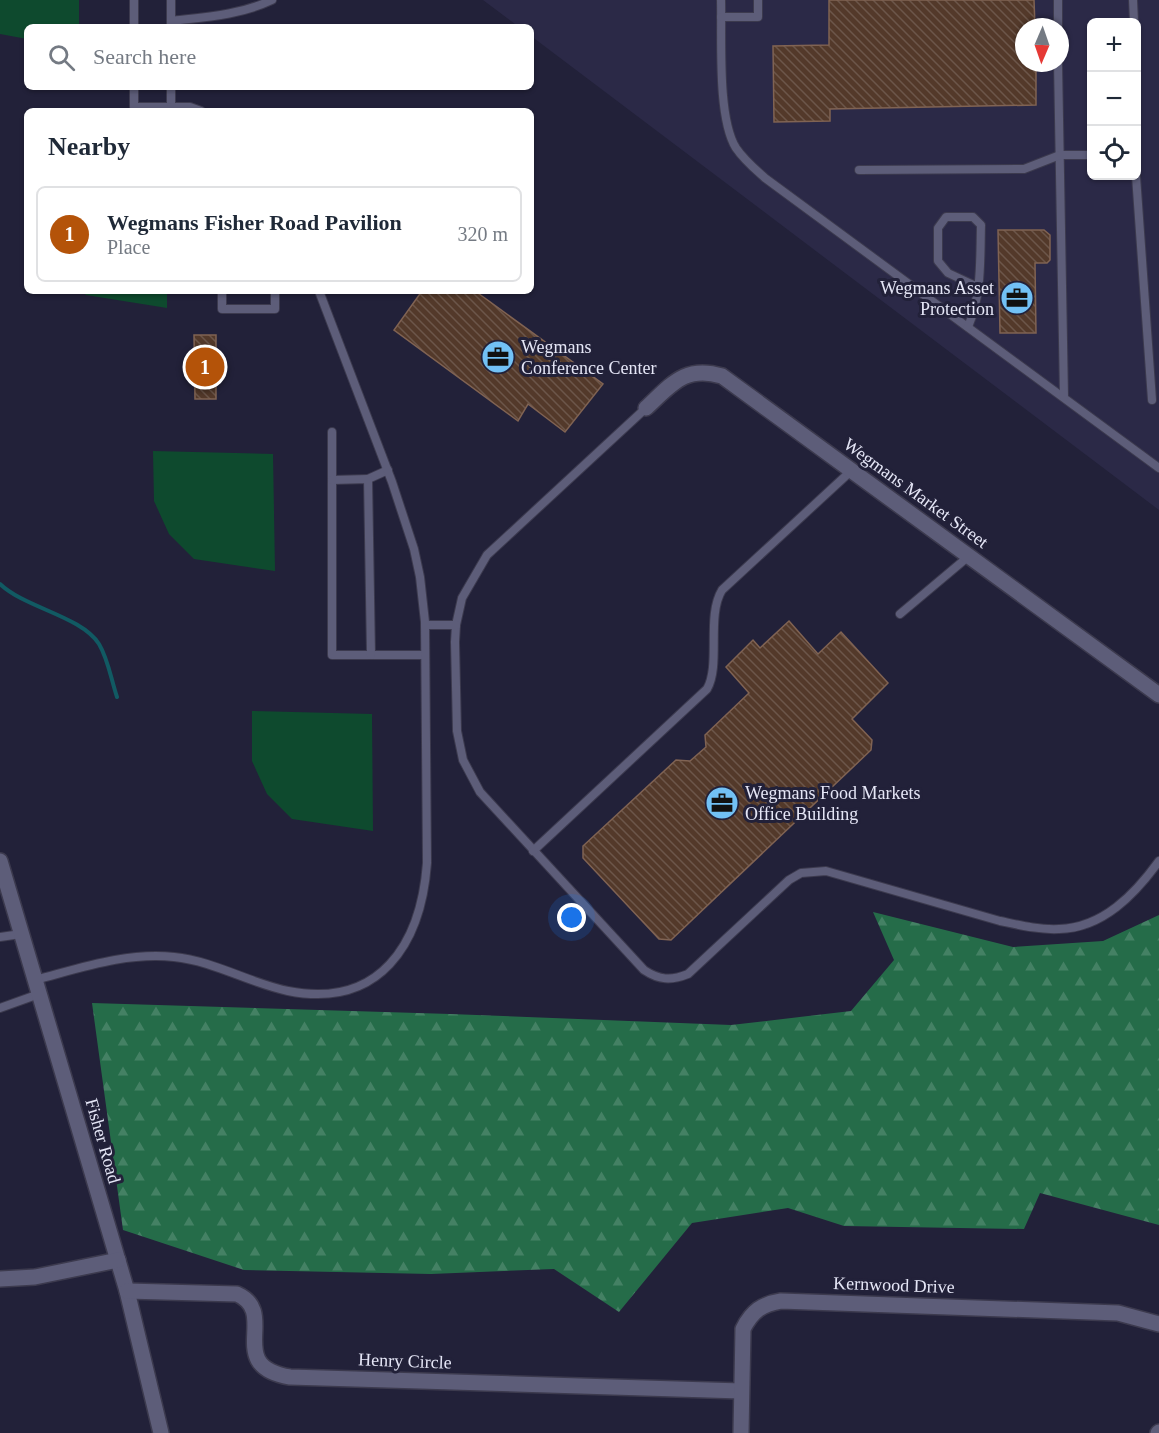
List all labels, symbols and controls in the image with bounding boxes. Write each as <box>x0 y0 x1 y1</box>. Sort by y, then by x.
north arrow <box>1015 18 1069 72</box>
map controls <box>1087 18 1141 180</box>
button: + <box>1087 18 1141 72</box>
search box <box>24 24 534 90</box>
icon: search <box>45 41 78 74</box>
text: Search here <box>93 44 196 69</box>
button: − <box>1087 72 1141 126</box>
button: locate <box>1087 126 1141 180</box>
text: Nearby <box>48 132 130 161</box>
text: Wegmans Fisher Road Pavilion <box>107 210 402 235</box>
text: 1 <box>65 223 75 245</box>
text: 320 m <box>457 223 508 245</box>
text: Place <box>107 236 150 258</box>
place label: Wegmans Asset Protection <box>880 278 994 319</box>
office icon: Wegmans Asset Protection <box>999 280 1035 316</box>
place label: Wegmans Conference Center <box>521 337 656 378</box>
office icon: Wegmans Conference Center <box>480 339 516 375</box>
pin: 1 <box>186 344 224 389</box>
street label: Wegmans Market Street <box>840 434 992 552</box>
place label: Wegmans Food Markets Office Building <box>745 783 921 824</box>
office icon: Wegmans Food Markets Office Building <box>704 785 740 821</box>
your location <box>557 903 586 932</box>
street label: Fisher Road <box>81 1096 125 1186</box>
street label: Kernwood Drive <box>833 1273 955 1297</box>
street label: Henry Circle <box>358 1349 452 1373</box>

